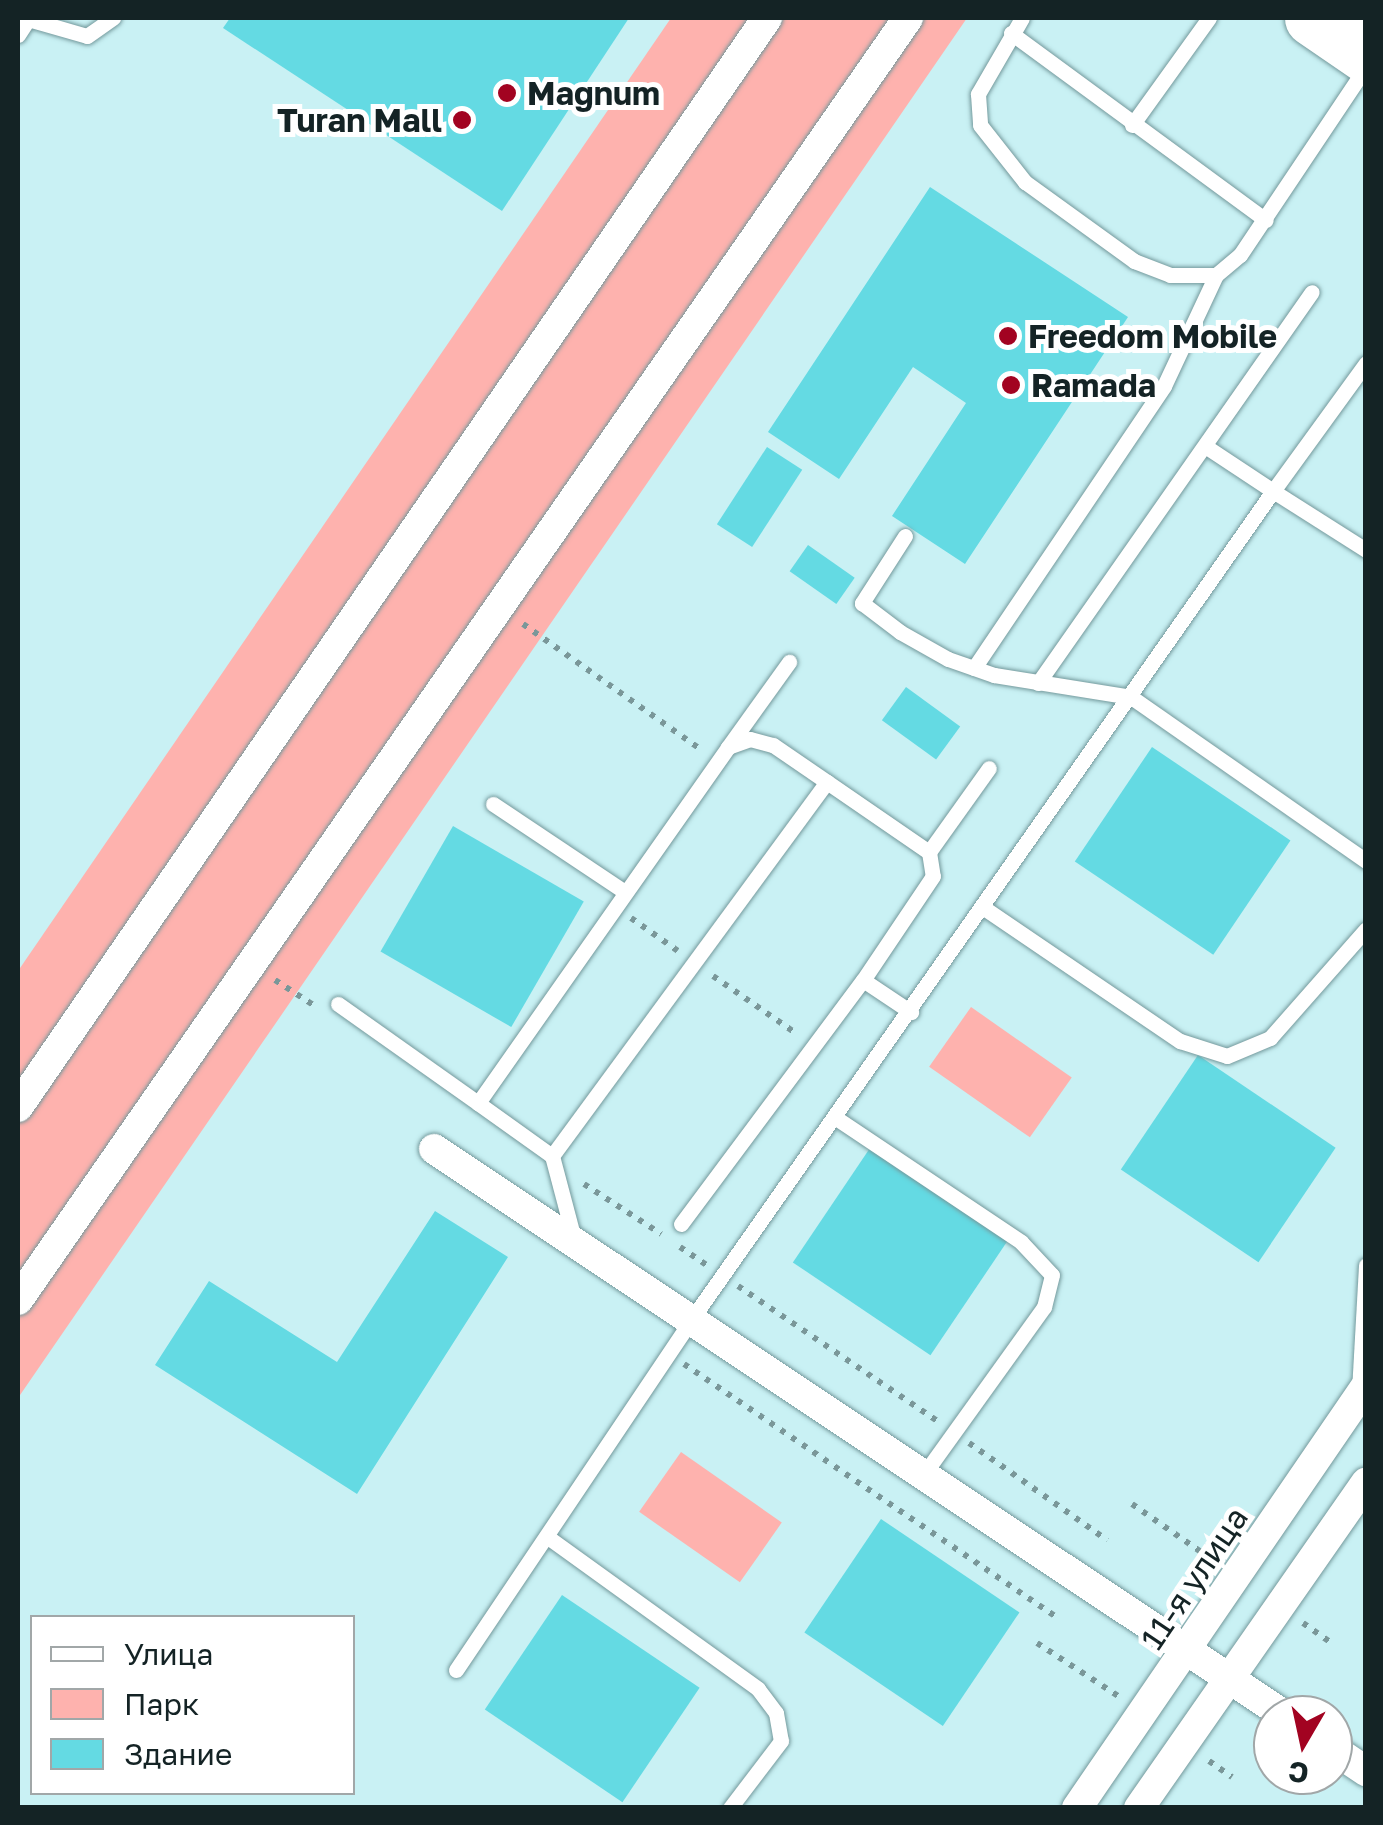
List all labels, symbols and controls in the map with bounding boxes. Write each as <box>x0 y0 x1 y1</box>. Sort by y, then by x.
place label: Magnum <box>527 74 660 112</box>
marker: Magnum <box>496 82 518 104</box>
place label: Turan Mall <box>277 101 442 139</box>
marker: Turan Mall <box>451 109 473 131</box>
place label: Freedom Mobile <box>1028 317 1277 355</box>
marker: Freedom Mobile <box>997 325 1019 347</box>
place label: Ramada <box>1031 366 1156 404</box>
marker: Ramada <box>1000 374 1022 396</box>
street label: 11-я улица <box>1132 1500 1256 1656</box>
legend <box>30 1615 355 1795</box>
text: Улица <box>124 1636 213 1672</box>
text: Парк <box>124 1686 199 1722</box>
north arrow <box>1253 1695 1353 1795</box>
text: Здание <box>124 1736 232 1772</box>
text: С <box>1286 1755 1311 1791</box>

